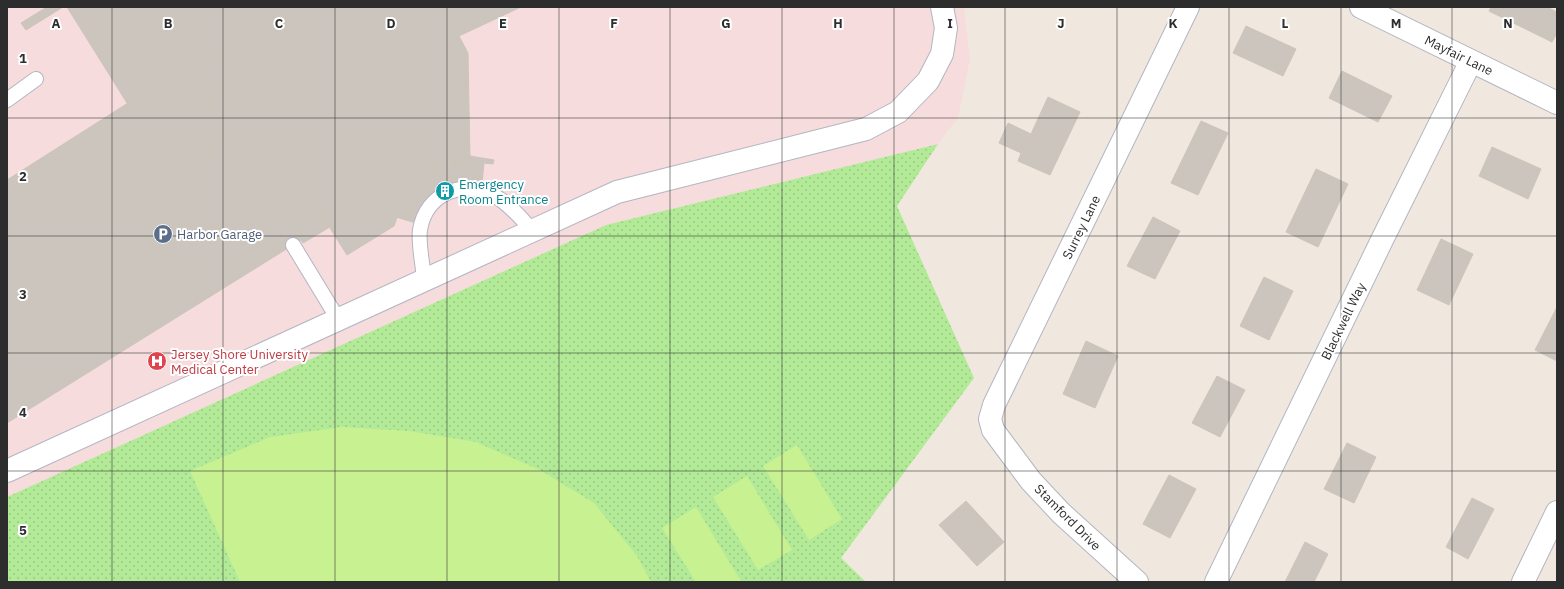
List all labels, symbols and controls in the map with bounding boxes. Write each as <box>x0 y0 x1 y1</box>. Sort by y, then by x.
text: A <box>52 15 61 32</box>
text: B <box>164 15 173 32</box>
text: C <box>275 15 284 32</box>
text: D <box>386 15 396 32</box>
text: E <box>499 15 507 32</box>
text: F <box>610 15 618 32</box>
text: G <box>721 15 731 32</box>
text: H <box>833 15 843 32</box>
text: I <box>947 15 953 32</box>
text: J <box>1057 15 1065 32</box>
text: K <box>1168 15 1178 32</box>
text: L <box>1282 15 1289 32</box>
text: M <box>1391 15 1401 32</box>
text: N <box>1503 15 1513 32</box>
street label: Mayfair Lane <box>1422 32 1496 79</box>
text: 1 <box>19 50 27 67</box>
text: 2 <box>19 168 27 185</box>
place label: Emergency Room Entrance <box>459 176 548 208</box>
building icon: Emergency Room Entrance <box>434 180 456 202</box>
street label: Surrey Lane <box>1059 192 1104 262</box>
parking icon: Harbor Garage <box>152 223 174 245</box>
place label: Harbor Garage <box>177 226 262 243</box>
street label: Blackwell Way <box>1317 279 1370 363</box>
text: 3 <box>19 286 27 303</box>
place label: Jersey Shore University Medical Center <box>171 346 308 378</box>
hospital icon: Jersey Shore University Medical Center <box>146 350 168 372</box>
text: 4 <box>19 404 27 421</box>
street label: Stamford Drive <box>1031 480 1105 554</box>
text: 5 <box>19 522 27 539</box>

